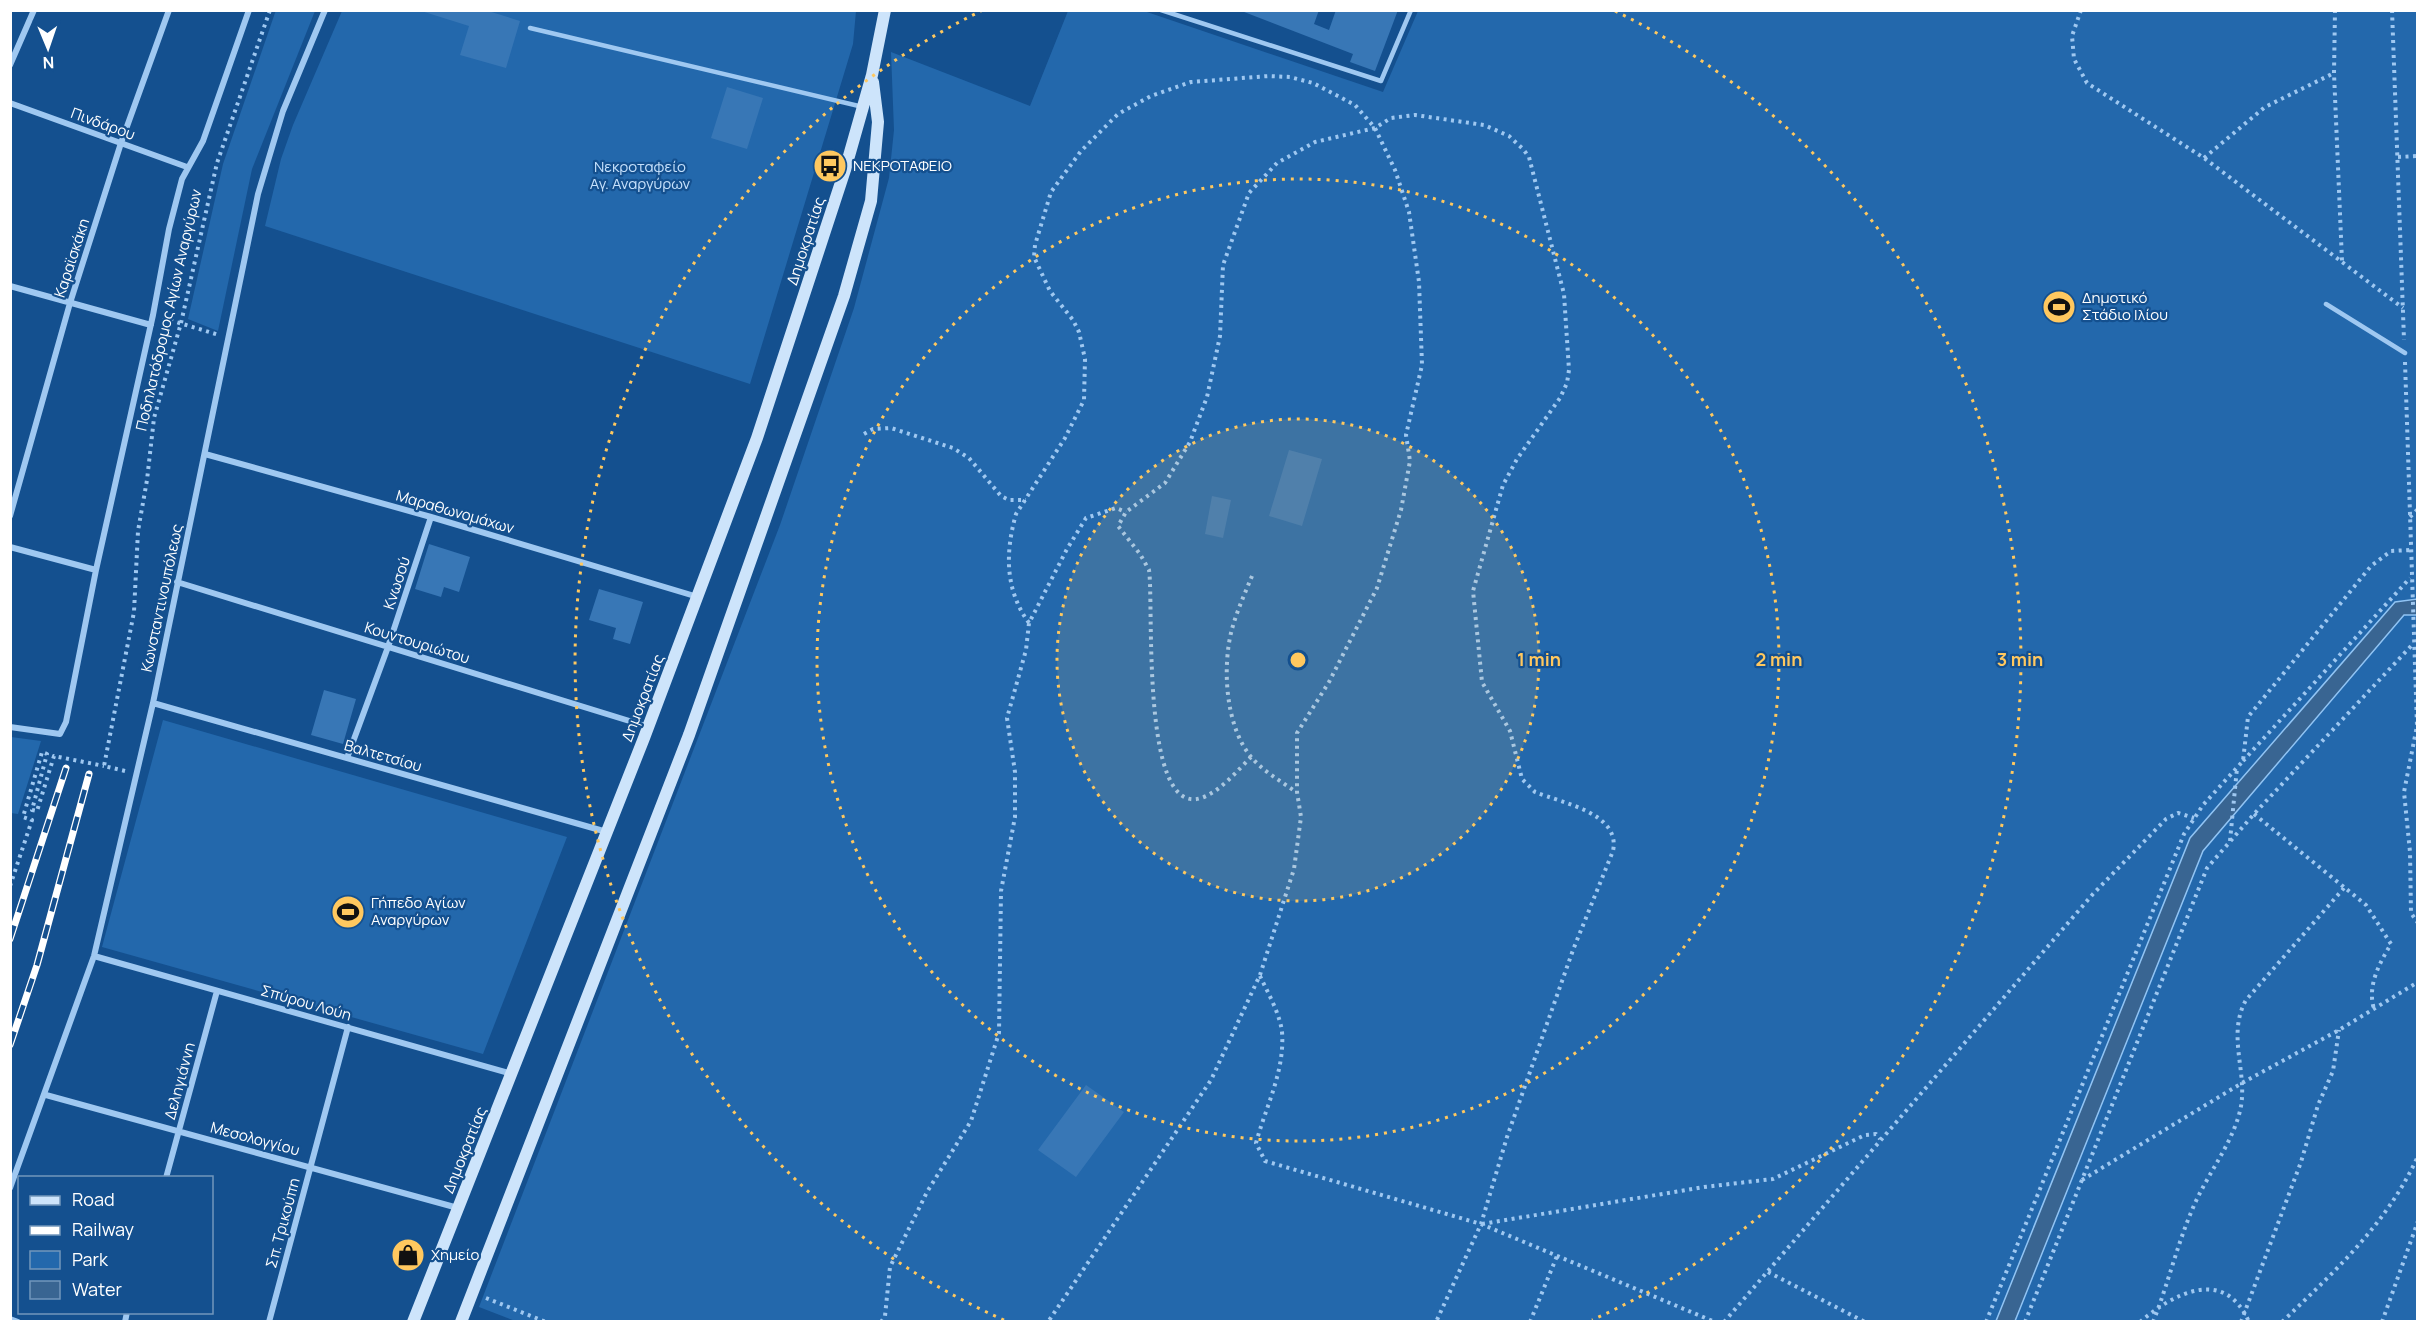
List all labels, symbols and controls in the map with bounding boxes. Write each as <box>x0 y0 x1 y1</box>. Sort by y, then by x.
north arrow <box>18 18 78 78</box>
text: N <box>42 52 55 74</box>
street label: Πινδάρου <box>68 102 138 145</box>
bus stop icon: ΝΕΚΡΟΤΑΦΕΙΟ <box>812 148 848 184</box>
place label: ΝΕΚΡΟΤΑΦΕΙΟ <box>853 155 952 176</box>
park label: Νεκροταφείο Αγ. Αναργύρων <box>590 156 691 194</box>
street label: Ποδηλατόδρομος Αγίων Αναργύρων <box>130 187 207 433</box>
street label: Δημοκρατίας <box>781 194 830 288</box>
street label: Καραϊσκάκη <box>49 215 94 300</box>
place label: Δημοτικό Στάδιο Ιλίου <box>2082 287 2168 325</box>
sports icon: Δημοτικό Στάδιο Ιλίου <box>2041 289 2077 325</box>
street label: Μαραθωνομάχων <box>394 485 517 539</box>
street label: Κωνσταντινουπόλεως <box>136 522 187 674</box>
street label: Κνωσού <box>378 554 415 612</box>
street label: Κουντουριώτου <box>362 617 472 668</box>
text: 1 min <box>1517 647 1561 671</box>
text: 2 min <box>1756 647 1802 671</box>
text: 3 min <box>1997 647 2043 671</box>
centre of rings <box>1288 650 1308 670</box>
street label: Δημοκρατίας <box>616 651 669 745</box>
street label: Βαλτετσίου <box>342 734 424 777</box>
place label: Γήπεδο Αγίων Αναργύρων <box>371 892 466 930</box>
sports icon: Γήπεδο Αγίων Αναργύρων <box>330 894 366 930</box>
street label: Σπύρου Λούη <box>258 980 354 1026</box>
street label: Δεληγιάννη <box>159 1040 200 1122</box>
street label: Δημοκρατίας <box>438 1103 492 1196</box>
street label: Μεσολογγίου <box>208 1117 302 1160</box>
street label: Σπ. Τρικούπη <box>260 1175 305 1270</box>
legend <box>18 1176 213 1314</box>
text: Road <box>72 1187 115 1211</box>
text: Railway <box>72 1217 134 1241</box>
shop icon: Χημείο <box>390 1237 426 1273</box>
place label: Χημείο <box>431 1244 480 1265</box>
text: Park <box>72 1247 109 1271</box>
text: Water <box>72 1277 122 1301</box>

